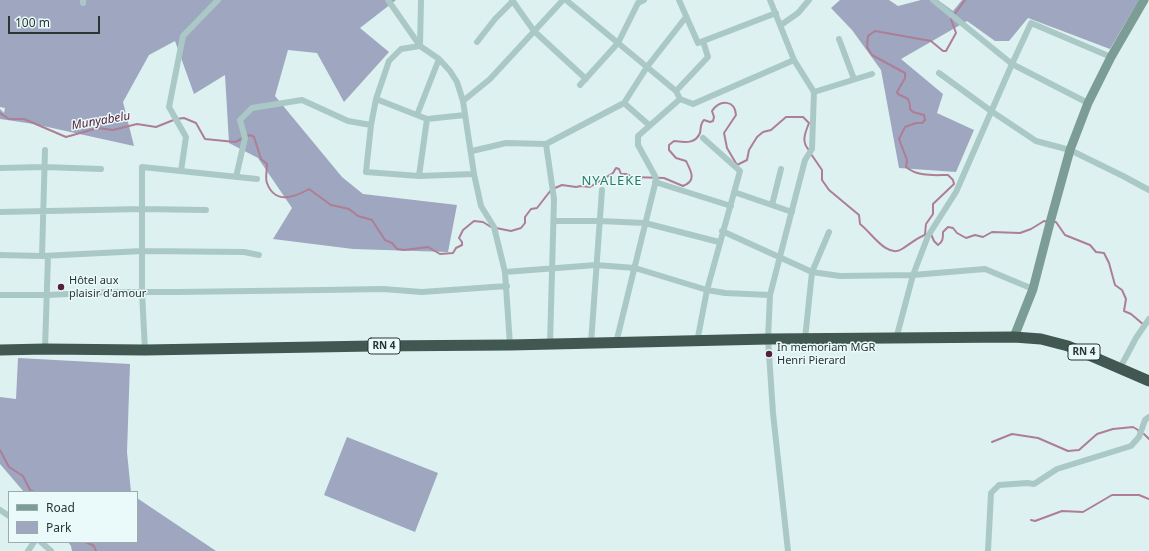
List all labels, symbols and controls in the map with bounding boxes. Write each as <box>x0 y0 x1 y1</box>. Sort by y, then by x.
scale bar <box>10 8 102 34</box>
text: 100 m <box>15 14 50 31</box>
water label: Munyabelu <box>71 109 131 133</box>
district label: NYALEKE <box>581 173 643 189</box>
place label: Hôtel aux plaisir d'amour <box>69 274 146 300</box>
marker: Hôtel aux plaisir d'amour <box>56 282 66 292</box>
road number: RN 4 <box>368 338 400 354</box>
place label: In memoriam MGR Henri Pierard <box>777 341 875 367</box>
road number: RN 4 <box>1068 344 1100 360</box>
marker: In memoriam MGR Henri Pierard <box>764 349 774 359</box>
legend <box>8 491 138 543</box>
text: Road <box>46 499 75 516</box>
text: Park <box>46 519 71 536</box>

